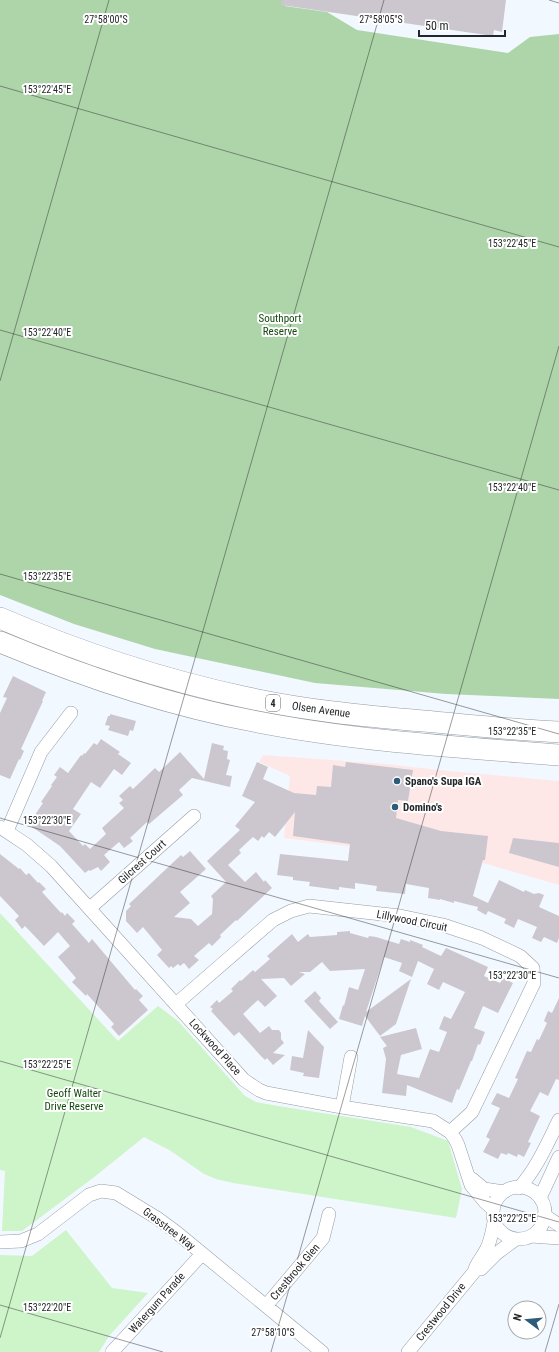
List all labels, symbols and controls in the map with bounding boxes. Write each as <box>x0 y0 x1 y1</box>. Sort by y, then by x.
scale bar <box>419 12 505 38</box>
text: 27°58'00"S <box>84 14 128 25</box>
text: 27°58'05"S <box>359 14 403 25</box>
text: 50 m <box>425 19 449 33</box>
text: 153°22'45"E <box>23 84 71 95</box>
text: 153°22'45"E <box>488 238 536 249</box>
park label: Southport Reserve <box>259 312 301 338</box>
text: 153°22'40"E <box>23 327 71 338</box>
text: 153°22'40"E <box>488 482 536 493</box>
text: 153°22'35"E <box>23 571 71 582</box>
road number: 4 <box>266 695 280 711</box>
street label: Olsen Avenue <box>291 699 351 721</box>
text: 153°22'35"E <box>488 726 536 737</box>
place label: Spano's Supa IGA <box>405 775 482 788</box>
marker: Spano's Supa IGA <box>392 776 402 786</box>
place label: Domino's <box>403 801 442 814</box>
marker: Domino's <box>390 802 400 812</box>
text: 153°22'30"E <box>23 815 71 826</box>
street label: Gilcrest Court <box>115 837 169 887</box>
street label: Lillywood Circuit <box>376 908 448 934</box>
text: 153°22'30"E <box>488 970 536 981</box>
street label: Lockwood Place <box>186 1016 244 1078</box>
text: 153°22'25"E <box>23 1059 71 1070</box>
park label: Geoff Walter Drive Reserve <box>45 1087 103 1113</box>
street label: Grasstree Way <box>140 1205 198 1253</box>
text: 153°22'25"E <box>488 1213 536 1224</box>
street label: Crestbrook Glen <box>268 1241 322 1303</box>
street label: Watergum Parade <box>126 1270 188 1336</box>
street label: Crestwood Drive <box>414 1280 468 1344</box>
north arrow <box>507 1300 547 1340</box>
text: 153°22'20"E <box>23 1302 71 1313</box>
text: N <box>511 1312 525 1322</box>
text: 27°58'10"S <box>251 1327 295 1338</box>

